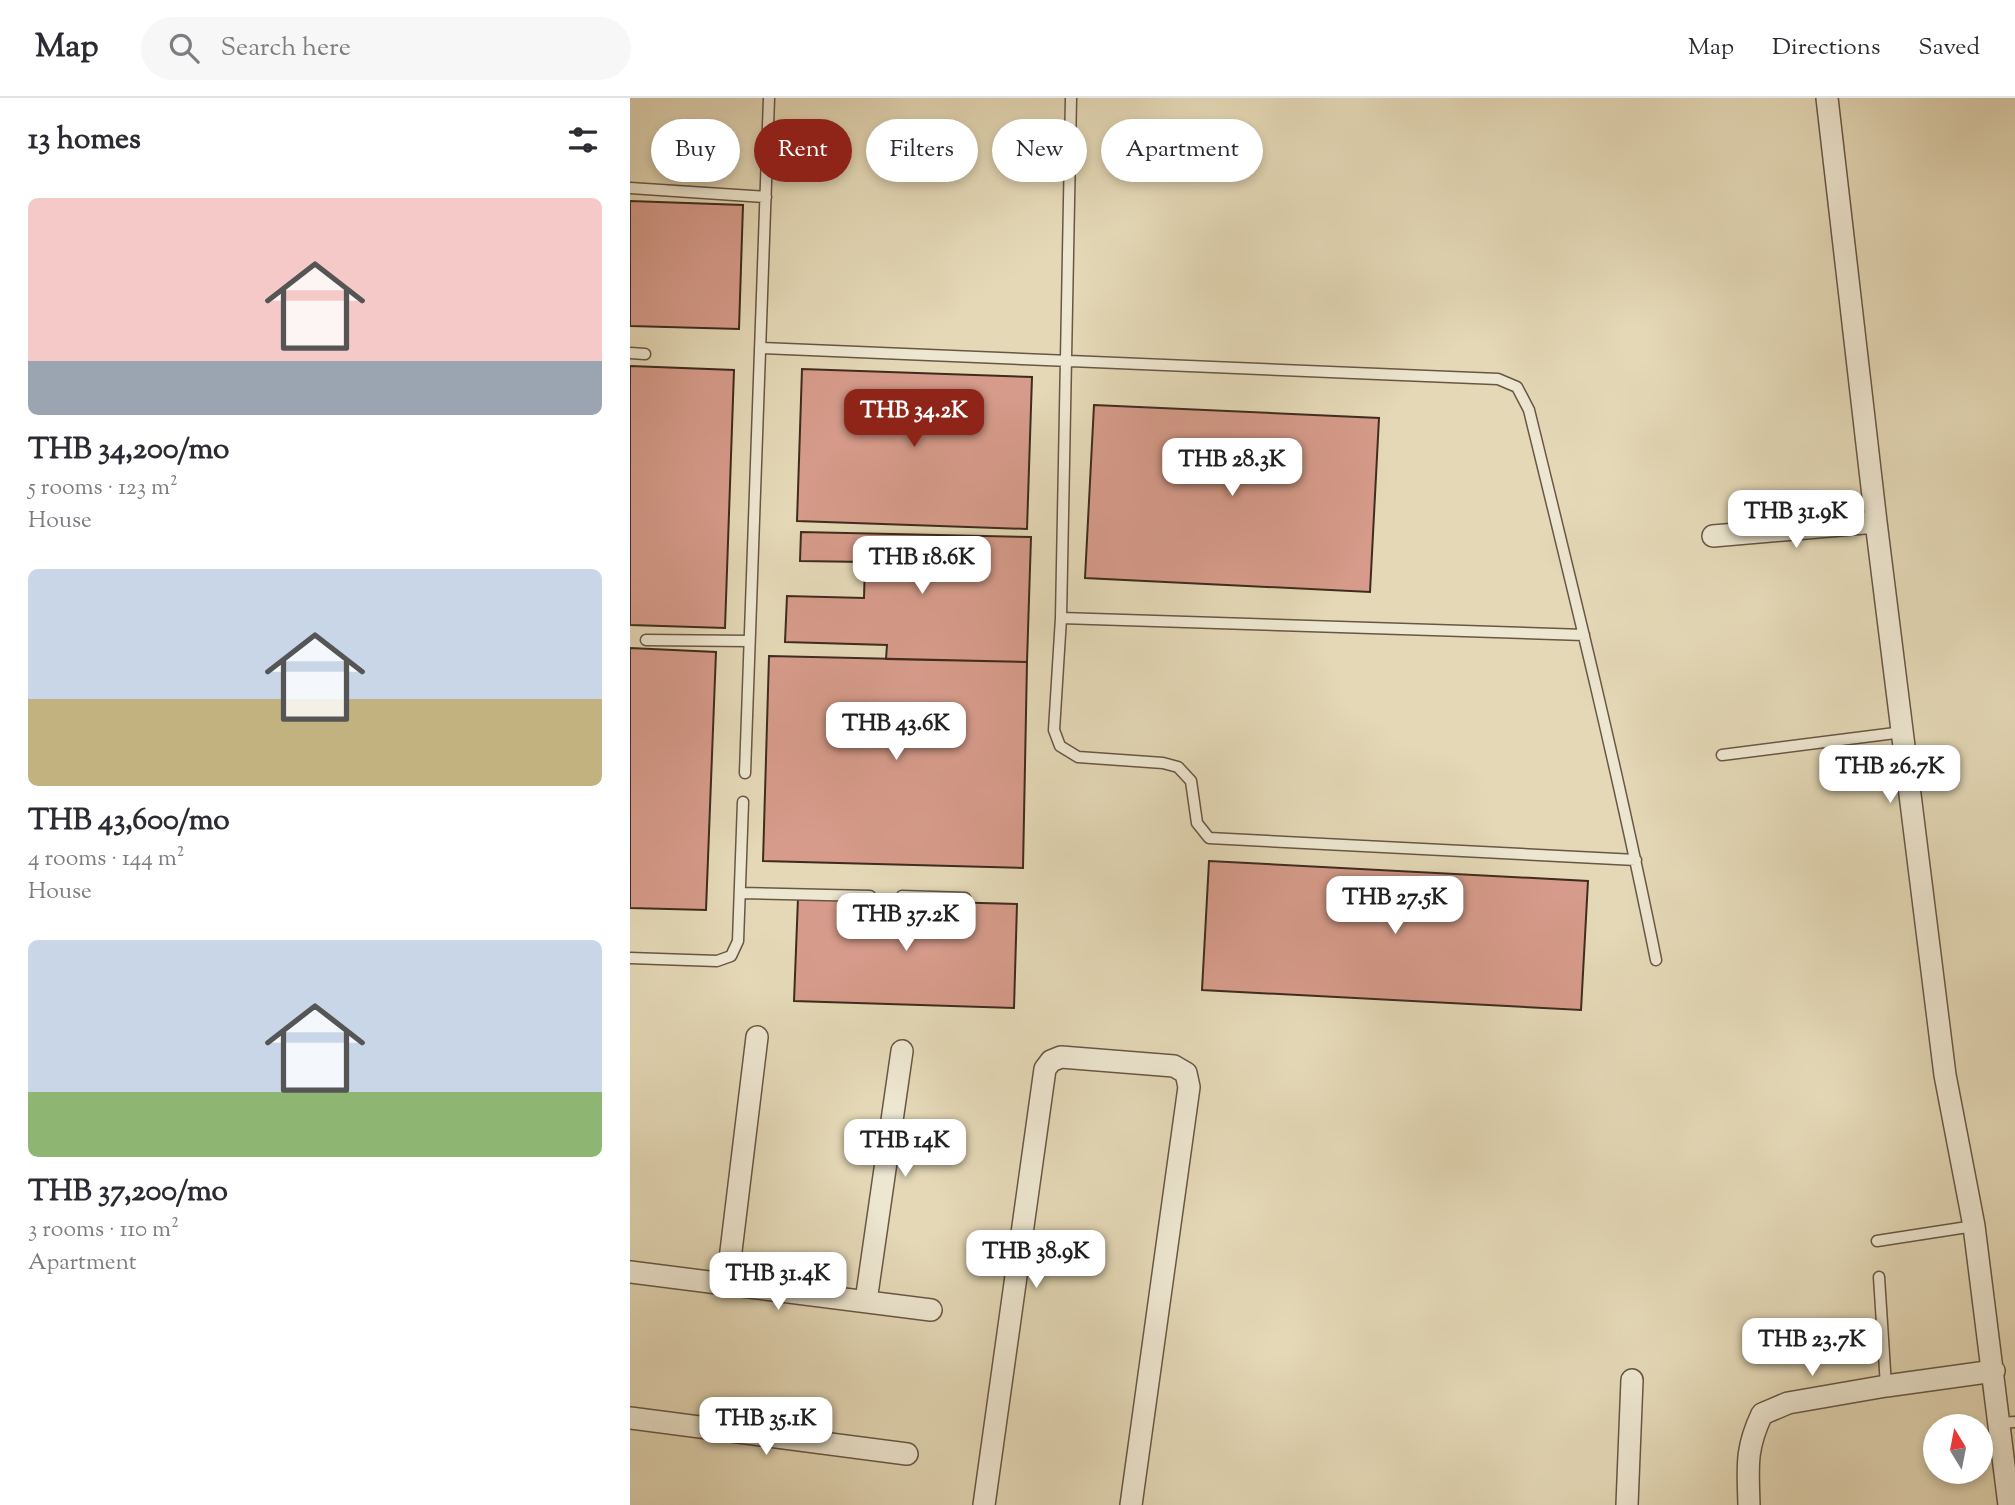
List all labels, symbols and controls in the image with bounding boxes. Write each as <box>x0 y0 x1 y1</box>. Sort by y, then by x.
search box <box>141 17 631 80</box>
text: Map <box>35 24 99 72</box>
icon: search <box>165 29 203 67</box>
text: Search here <box>221 30 351 67</box>
text: Map <box>1688 31 1734 65</box>
text: Directions <box>1772 31 1880 65</box>
text: Saved <box>1918 31 1980 65</box>
text: 13 homes <box>28 119 141 162</box>
chip: Buy <box>651 119 740 182</box>
chip: Rent <box>754 119 852 182</box>
chip: Filters <box>866 119 978 182</box>
chip: New <box>992 119 1087 182</box>
chip: Apartment <box>1101 119 1263 182</box>
icon: filters <box>564 121 602 159</box>
icon: home <box>252 243 378 369</box>
pin: THB 34.2K <box>834 390 994 449</box>
text: THB 34.2K <box>860 395 968 428</box>
text: THB 34,200/mo <box>28 429 229 472</box>
pin: THB 28.3K <box>1152 438 1312 498</box>
text: THB 28.3K <box>1178 444 1286 477</box>
text: 5 rooms · 123 m² <box>28 472 178 505</box>
pin: THB 31.9K <box>1716 490 1876 550</box>
text: THB 31.9K <box>1744 496 1848 529</box>
text: House <box>28 505 92 538</box>
pin: THB 18.6K <box>842 536 1002 596</box>
text: THB 18.6K <box>869 542 975 575</box>
icon: home <box>252 614 378 740</box>
pin: THB 43.6K <box>816 702 976 762</box>
text: THB 43.6K <box>842 708 950 741</box>
pin: THB 26.7K <box>1810 746 1970 805</box>
text: THB 26.7K <box>1835 751 1945 784</box>
text: THB 43,600/mo <box>28 800 230 843</box>
text: 4 rooms · 144 m² <box>28 843 185 876</box>
text: House <box>28 876 92 909</box>
pin: THB 27.5K <box>1315 876 1475 936</box>
text: THB 27.5K <box>1342 882 1448 915</box>
pin: THB 37.2K <box>826 894 986 953</box>
text: THB 37.2K <box>853 899 959 932</box>
icon: home <box>252 985 378 1111</box>
pin: THB 14K <box>840 1119 970 1179</box>
text: THB 14K <box>860 1125 950 1158</box>
text: THB 37,200/mo <box>28 1171 228 1214</box>
text: 3 rooms · 110 m² <box>28 1214 179 1247</box>
pin: THB 38.9K <box>956 1230 1116 1290</box>
text: THB 38.9K <box>982 1236 1090 1269</box>
text: Apartment <box>28 1247 137 1280</box>
pin: THB 31.4K <box>698 1252 858 1312</box>
text: THB 31.4K <box>726 1258 830 1291</box>
pin: THB 23.7K <box>1732 1318 1892 1378</box>
text: THB 23.7K <box>1758 1324 1866 1357</box>
pin: THB 35.1K <box>686 1398 846 1457</box>
text: THB 35.1K <box>715 1403 817 1436</box>
north arrow <box>1923 1414 1993 1484</box>
map controls <box>1923 1414 1993 1484</box>

